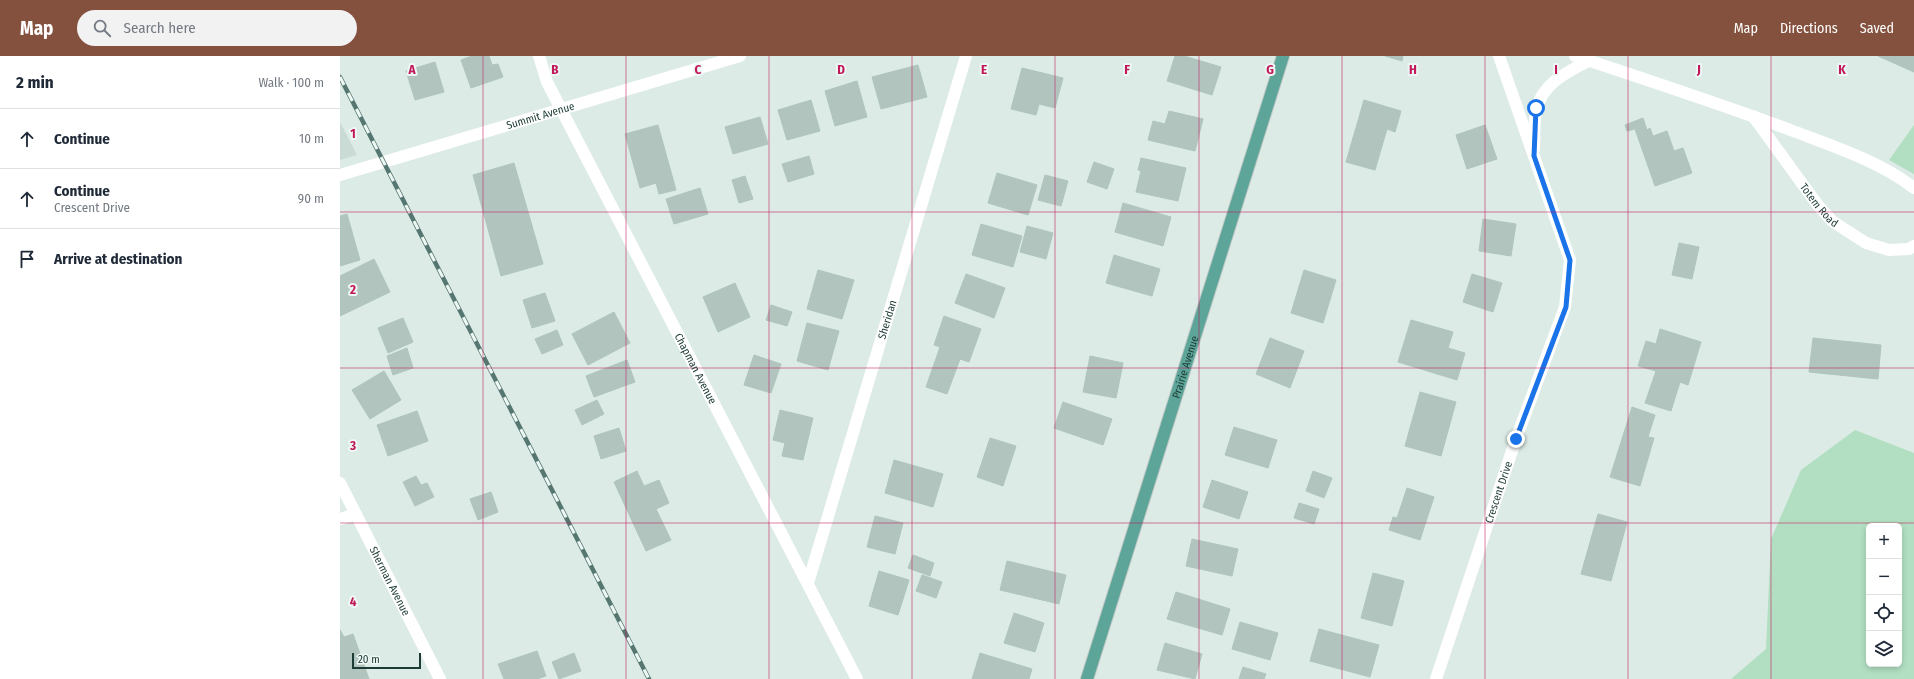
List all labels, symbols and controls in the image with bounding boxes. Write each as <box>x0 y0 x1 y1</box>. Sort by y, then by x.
search box <box>77 10 357 46</box>
text: Map <box>20 17 53 40</box>
icon: search <box>91 17 113 39</box>
text: Search here <box>123 19 196 37</box>
text: Map <box>1734 20 1758 37</box>
text: Directions <box>1780 20 1838 37</box>
text: Saved <box>1860 20 1894 37</box>
text: A <box>407 62 416 77</box>
text: B <box>551 62 559 77</box>
text: C <box>695 62 702 77</box>
text: D <box>837 62 845 77</box>
text: E <box>981 62 987 77</box>
text: F <box>1124 62 1130 77</box>
text: G <box>1266 62 1274 77</box>
text: H <box>1409 62 1417 77</box>
text: I <box>1554 62 1558 77</box>
text: J <box>1696 62 1701 77</box>
text: K <box>1838 62 1846 77</box>
text: 2 min <box>16 72 54 93</box>
text: Walk · 100 m <box>258 75 324 90</box>
route start <box>1527 99 1545 117</box>
street label: Summit Avenue <box>505 100 576 132</box>
text: 1 <box>350 126 356 141</box>
icon: ahead <box>16 128 38 150</box>
text: Continue <box>54 130 110 148</box>
text: 10 m <box>299 131 324 146</box>
street label: Totem Road <box>1797 181 1840 230</box>
text: Continue <box>54 182 110 200</box>
icon: ahead <box>16 188 38 210</box>
text: 90 m <box>298 191 324 206</box>
text: Crescent Drive <box>54 200 130 215</box>
icon: arrive <box>16 248 38 270</box>
text: Arrive at destination <box>54 250 182 268</box>
text: 2 <box>349 282 356 297</box>
street label: Sheridan <box>875 298 899 341</box>
street label: Chapman Avenue <box>672 331 719 406</box>
street label: Prairie Avenue <box>1170 334 1202 400</box>
route end <box>1507 430 1525 448</box>
text: 3 <box>349 438 356 453</box>
street label: Crescent Drive <box>1482 460 1515 525</box>
map controls <box>1866 523 1902 667</box>
button: + <box>1866 523 1902 559</box>
street label: Sherman Avenue <box>367 544 413 618</box>
button: − <box>1866 559 1902 595</box>
text: 4 <box>350 594 357 609</box>
button: locate <box>1866 595 1902 631</box>
button: layers <box>1866 631 1902 667</box>
scale bar <box>352 651 421 670</box>
text: 20 m <box>358 653 380 666</box>

